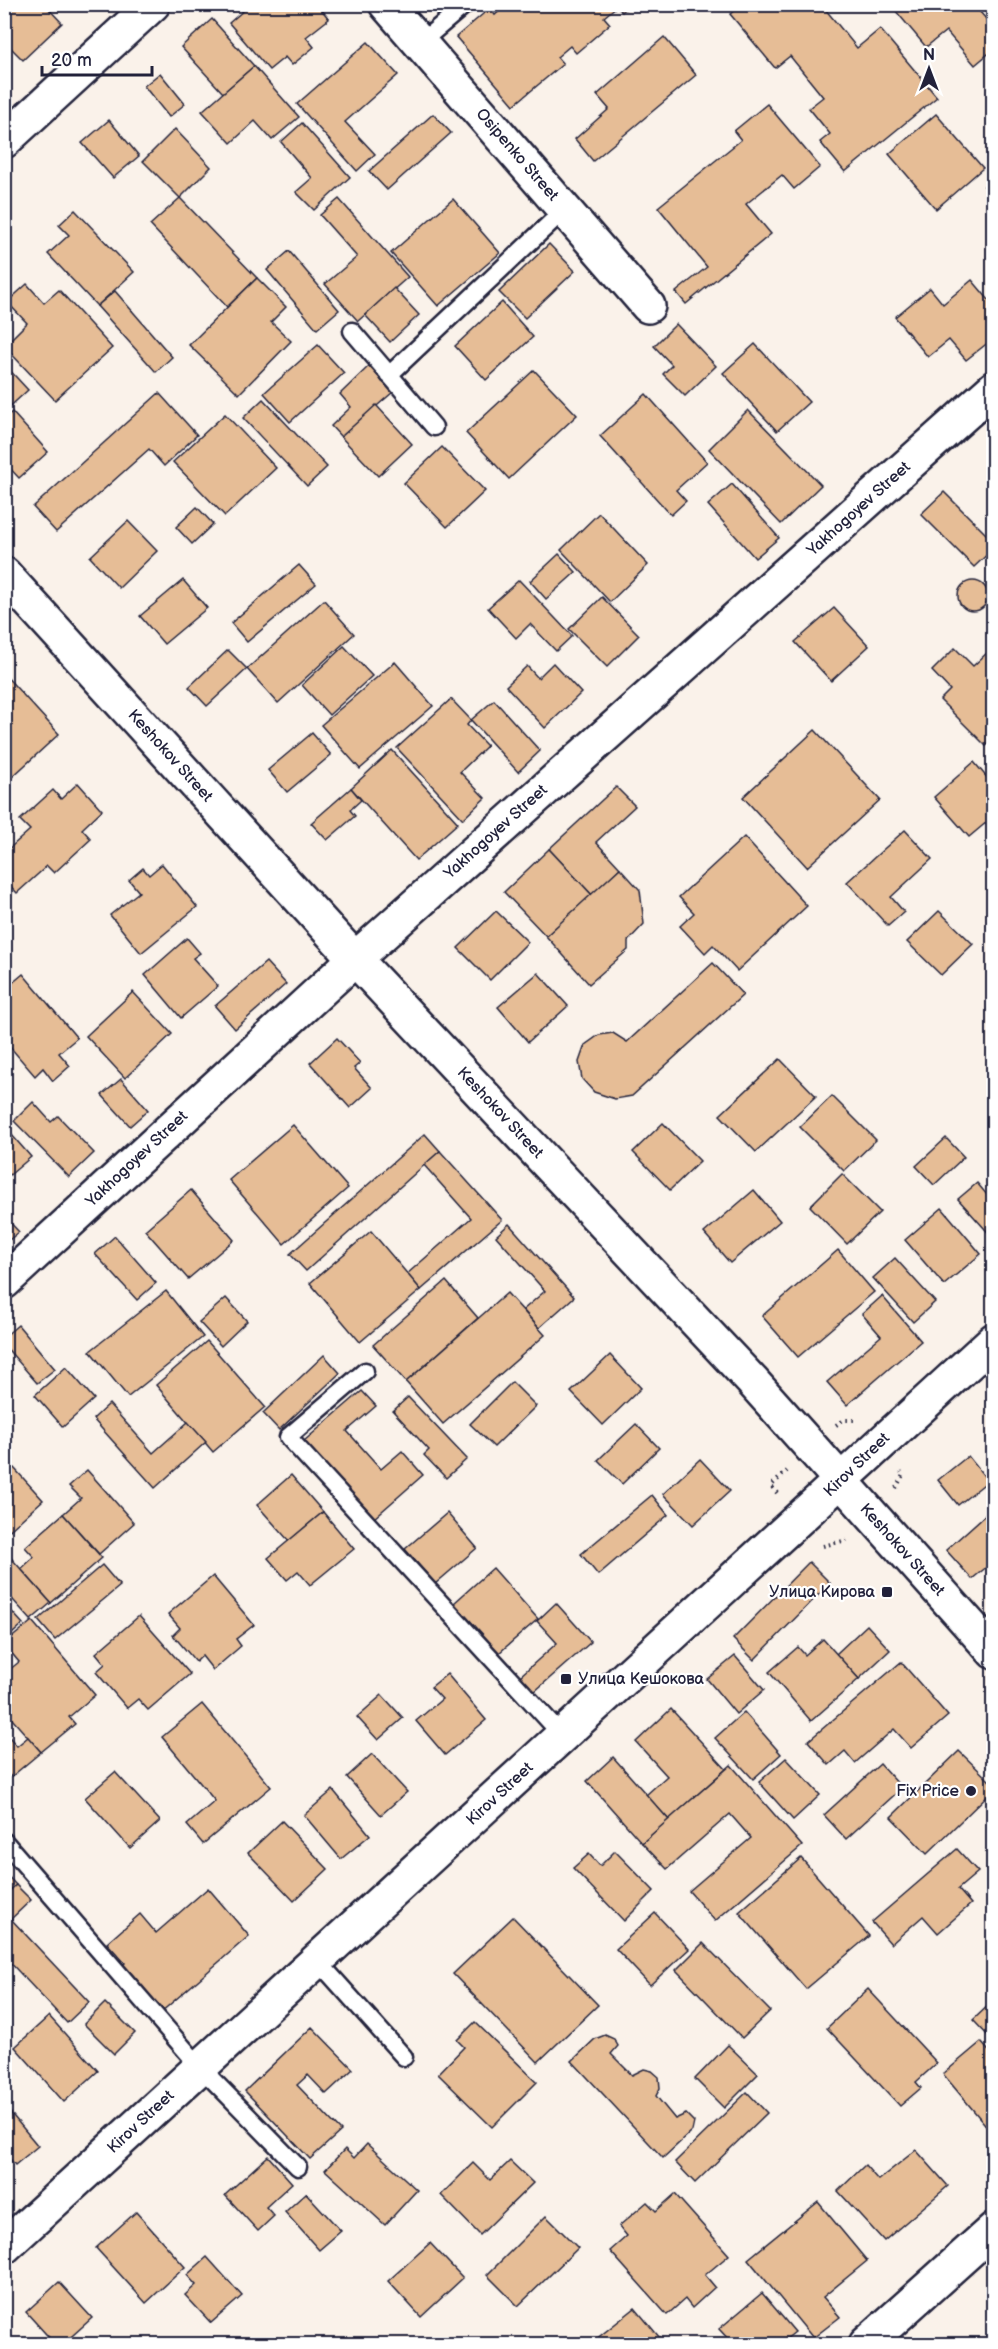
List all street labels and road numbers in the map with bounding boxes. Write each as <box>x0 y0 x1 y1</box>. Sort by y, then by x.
street label: Osipenko Street <box>472 105 562 205</box>
street label: Yakhogoyev Street <box>803 458 915 561</box>
street label: Keshokov Street <box>124 706 216 806</box>
street label: Yakhogoyev Street <box>440 781 552 884</box>
street label: Keshokov Street <box>453 1063 547 1163</box>
street label: Yakhogoyev Street <box>81 1107 192 1212</box>
street label: Kirov Street <box>820 1429 894 1501</box>
street label: Keshokov Street <box>856 1500 948 1600</box>
street label: Kirov Street <box>463 1758 537 1830</box>
street label: Kirov Street <box>104 2086 178 2158</box>

